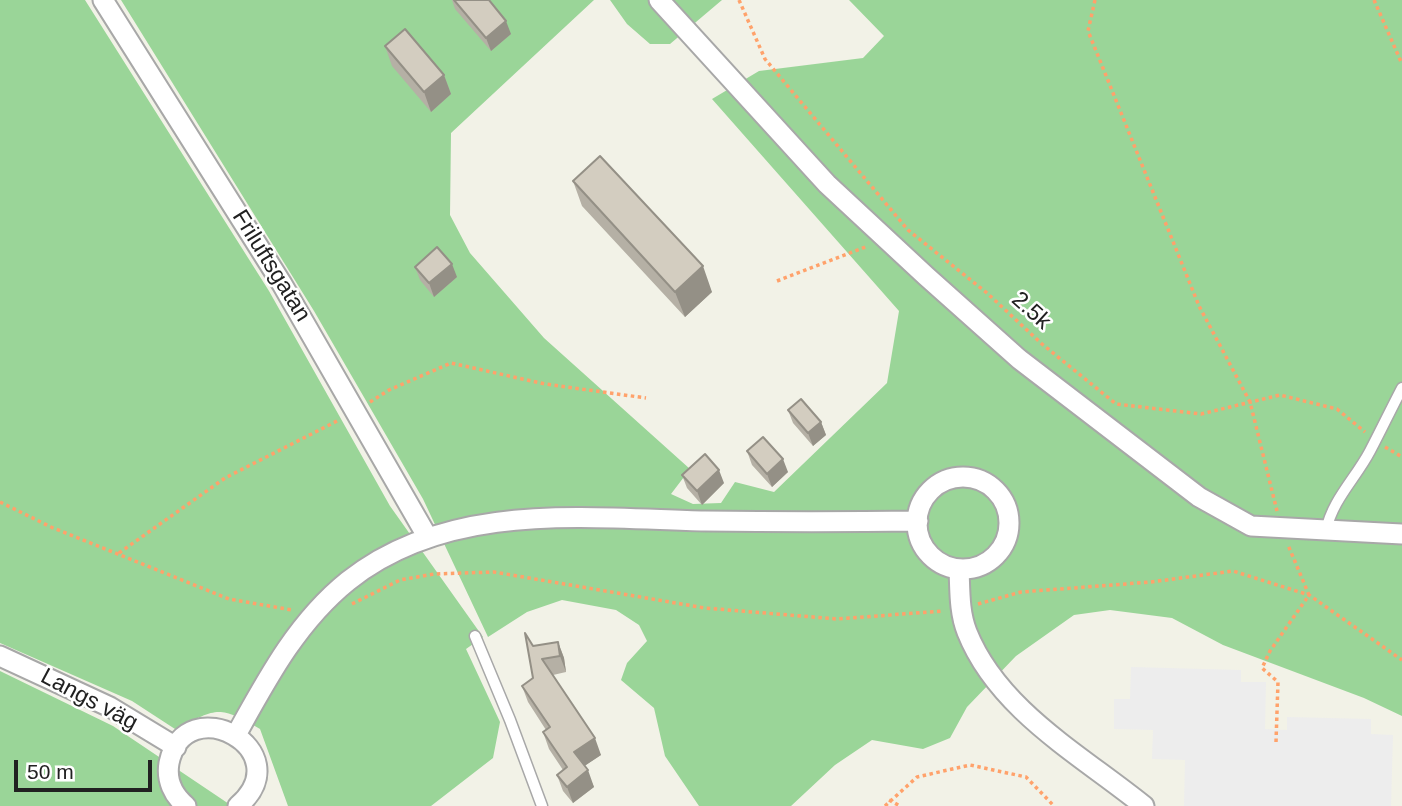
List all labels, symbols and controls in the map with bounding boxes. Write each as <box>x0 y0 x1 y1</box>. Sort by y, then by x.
street label: Friluftsgatan <box>226 205 316 327</box>
street label: 2.5k <box>1006 286 1056 336</box>
street label: Langs väg <box>36 663 142 737</box>
scale bar <box>18 746 156 790</box>
text: 50 m <box>27 760 74 783</box>

